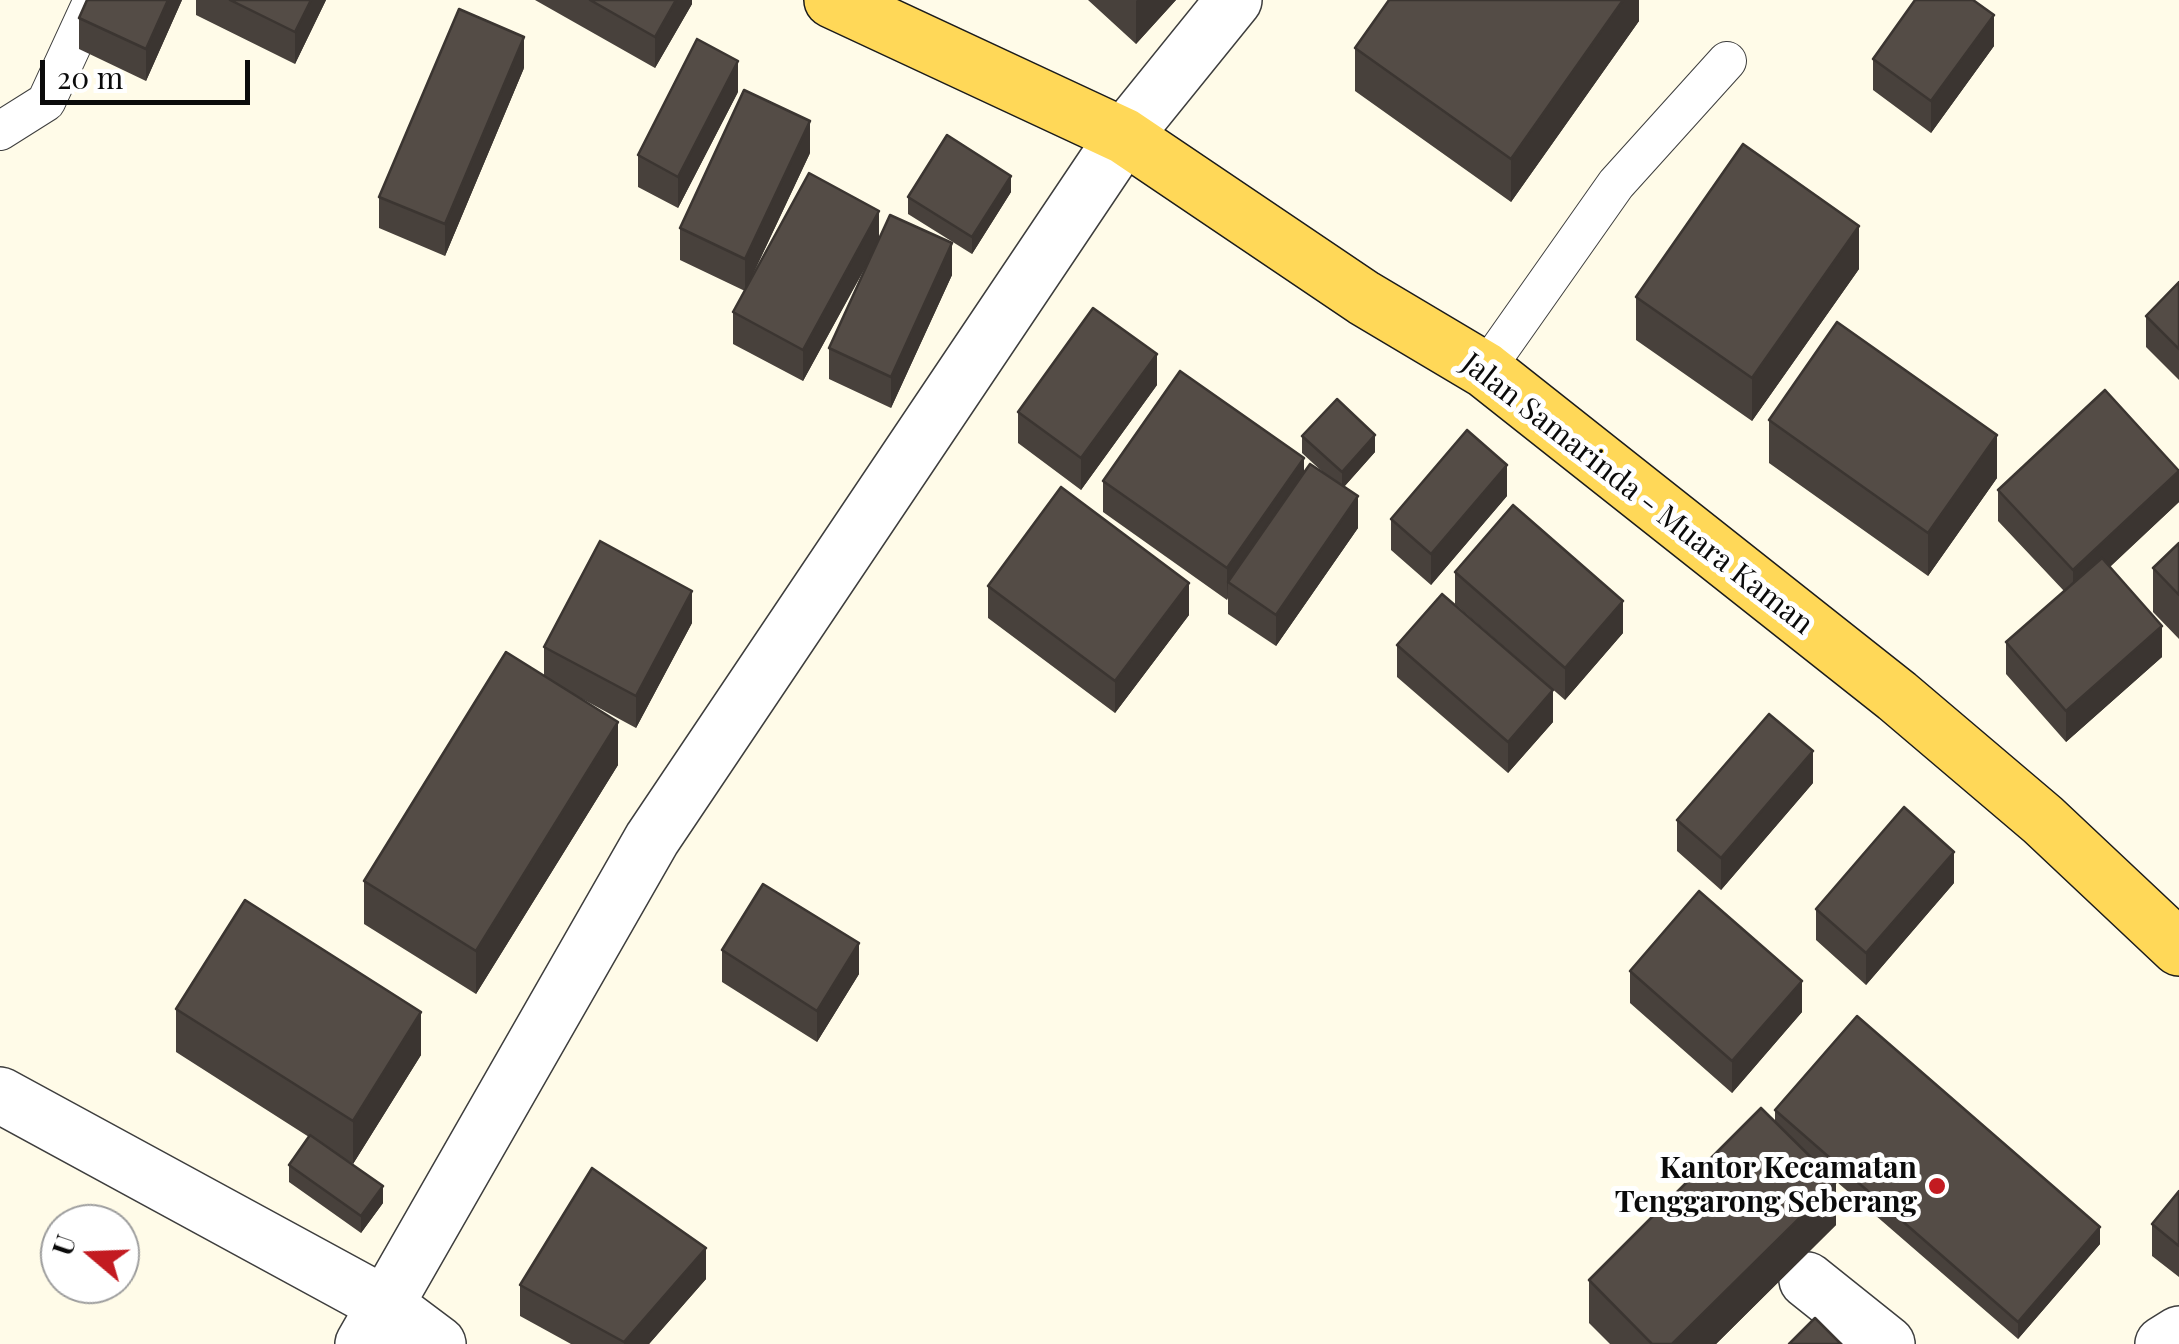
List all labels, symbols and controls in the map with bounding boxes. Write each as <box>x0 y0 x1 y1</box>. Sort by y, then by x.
scale bar <box>45 40 255 102</box>
text: 20 m <box>57 57 123 97</box>
street label: Jalan Samarinda - Muara Kaman <box>1454 346 1820 642</box>
place label: Kantor Kecamatan Tenggarong Seberang <box>1615 1151 1917 1222</box>
marker: Kantor Kecamatan Tenggarong Seberang <box>1926 1175 1948 1197</box>
north arrow <box>40 1204 140 1304</box>
text: U <box>42 1230 84 1260</box>

